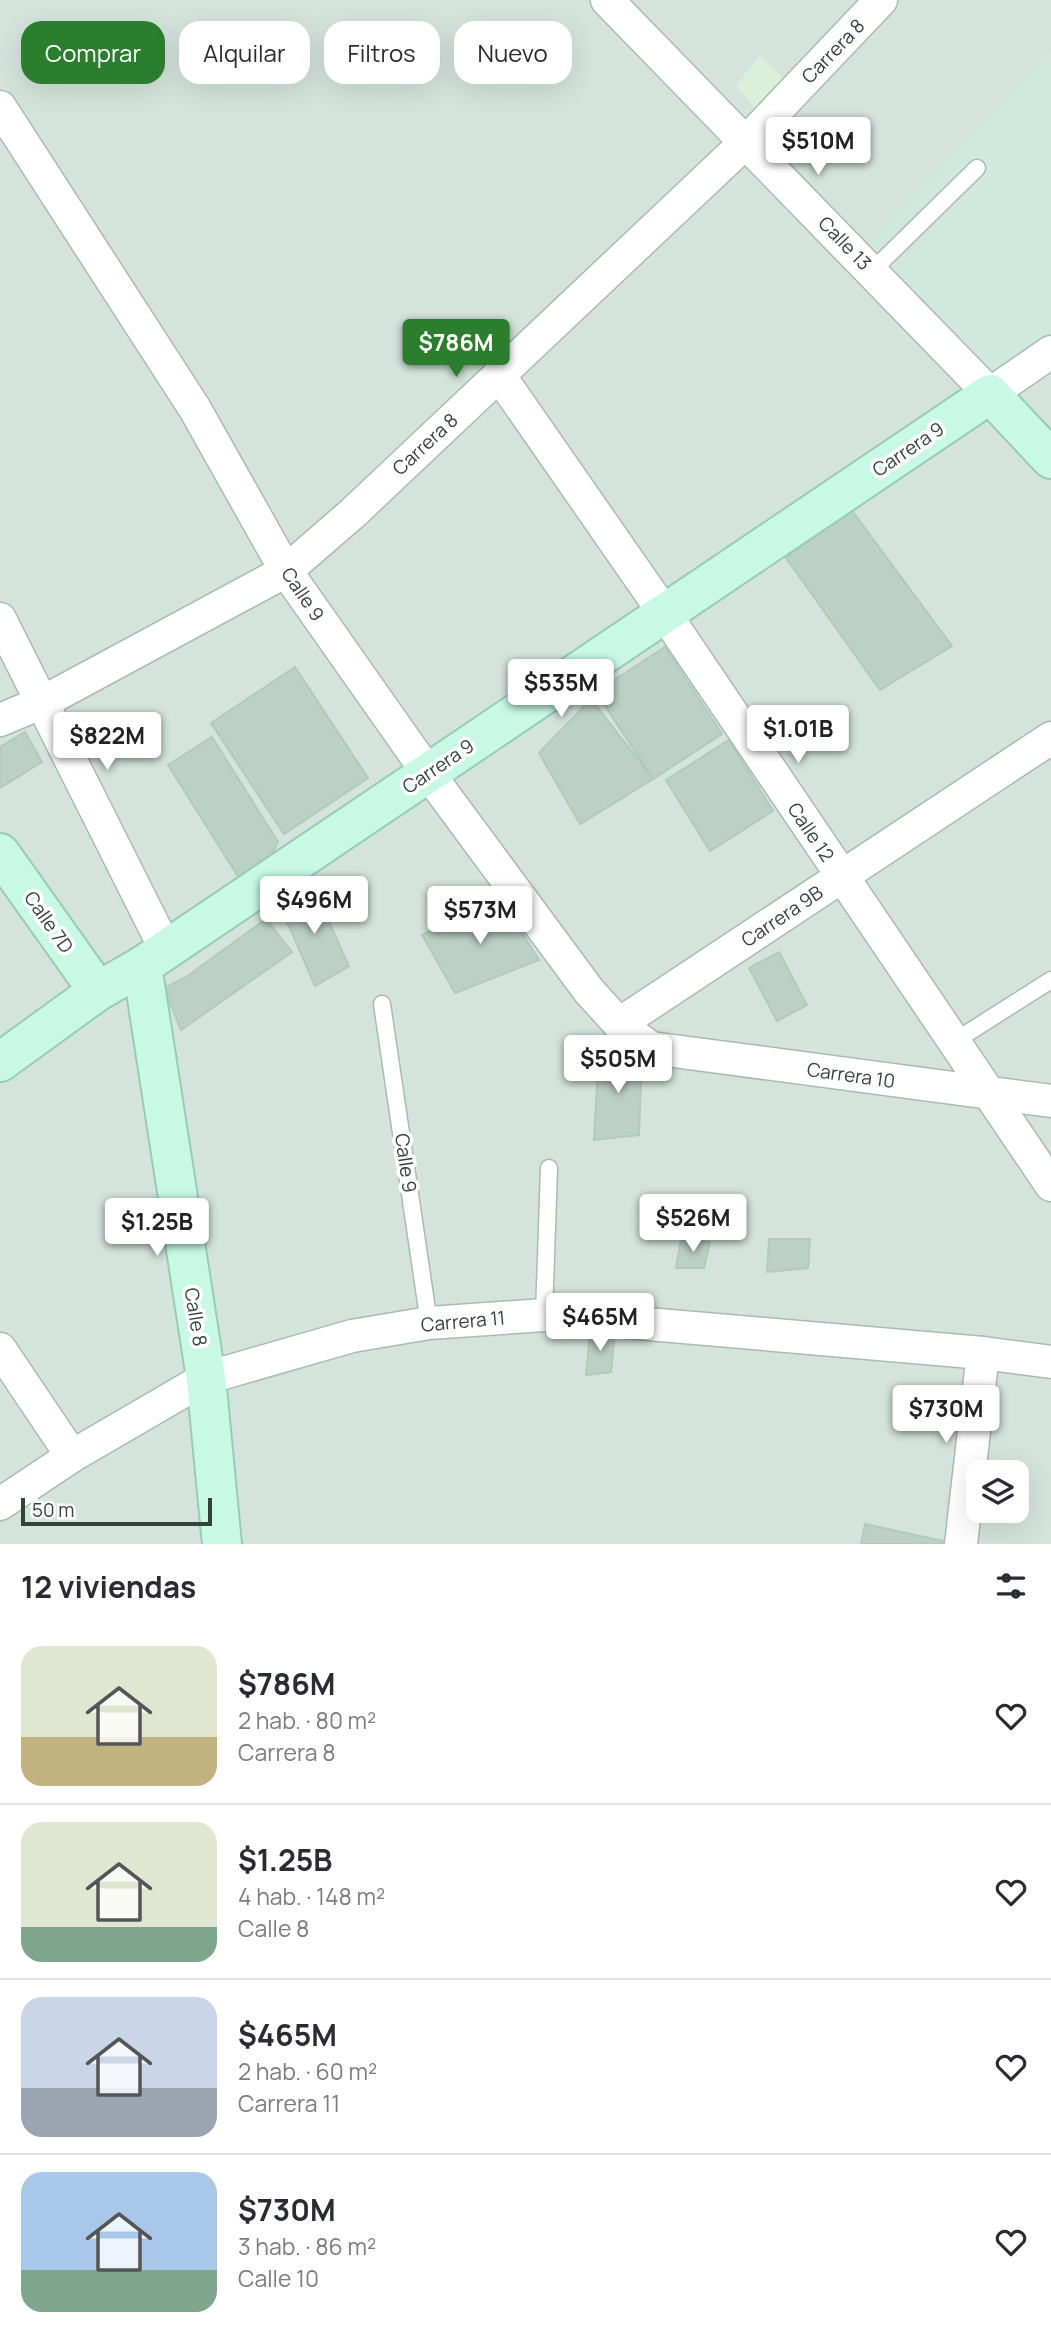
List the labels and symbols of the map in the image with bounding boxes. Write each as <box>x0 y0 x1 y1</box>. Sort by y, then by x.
street label: Carrera 8 <box>796 13 870 89</box>
pin: $510M <box>769 118 867 177</box>
street label: Calle 13 <box>813 210 877 276</box>
pin: $786M <box>407 320 505 379</box>
street label: Carrera 8 <box>387 407 463 481</box>
street label: Carrera 9 <box>867 415 949 483</box>
street label: Calle 9 <box>276 562 330 626</box>
pin: $535M <box>512 660 610 719</box>
pin: $1.01B <box>741 706 855 765</box>
pin: $822M <box>58 712 156 772</box>
street label: Carrera 9 <box>397 732 479 800</box>
street label: Calle 12 <box>782 797 840 867</box>
pin: $496M <box>265 876 363 936</box>
street label: Carrera 9B <box>736 879 828 953</box>
street label: Calle 7D <box>18 886 80 958</box>
pin: $573M <box>431 886 529 946</box>
pin: $505M <box>569 1036 667 1095</box>
street label: Carrera 10 <box>805 1056 897 1094</box>
street label: Calle 9 <box>389 1132 423 1194</box>
pin: $526M <box>644 1194 742 1254</box>
pin: $1.25B <box>100 1198 214 1258</box>
street label: Calle 8 <box>179 1286 213 1348</box>
pin: $465M <box>551 1294 649 1353</box>
street label: Carrera 11 <box>420 1304 506 1338</box>
pin: $730M <box>897 1386 995 1445</box>
scale bar <box>21 1495 212 1527</box>

